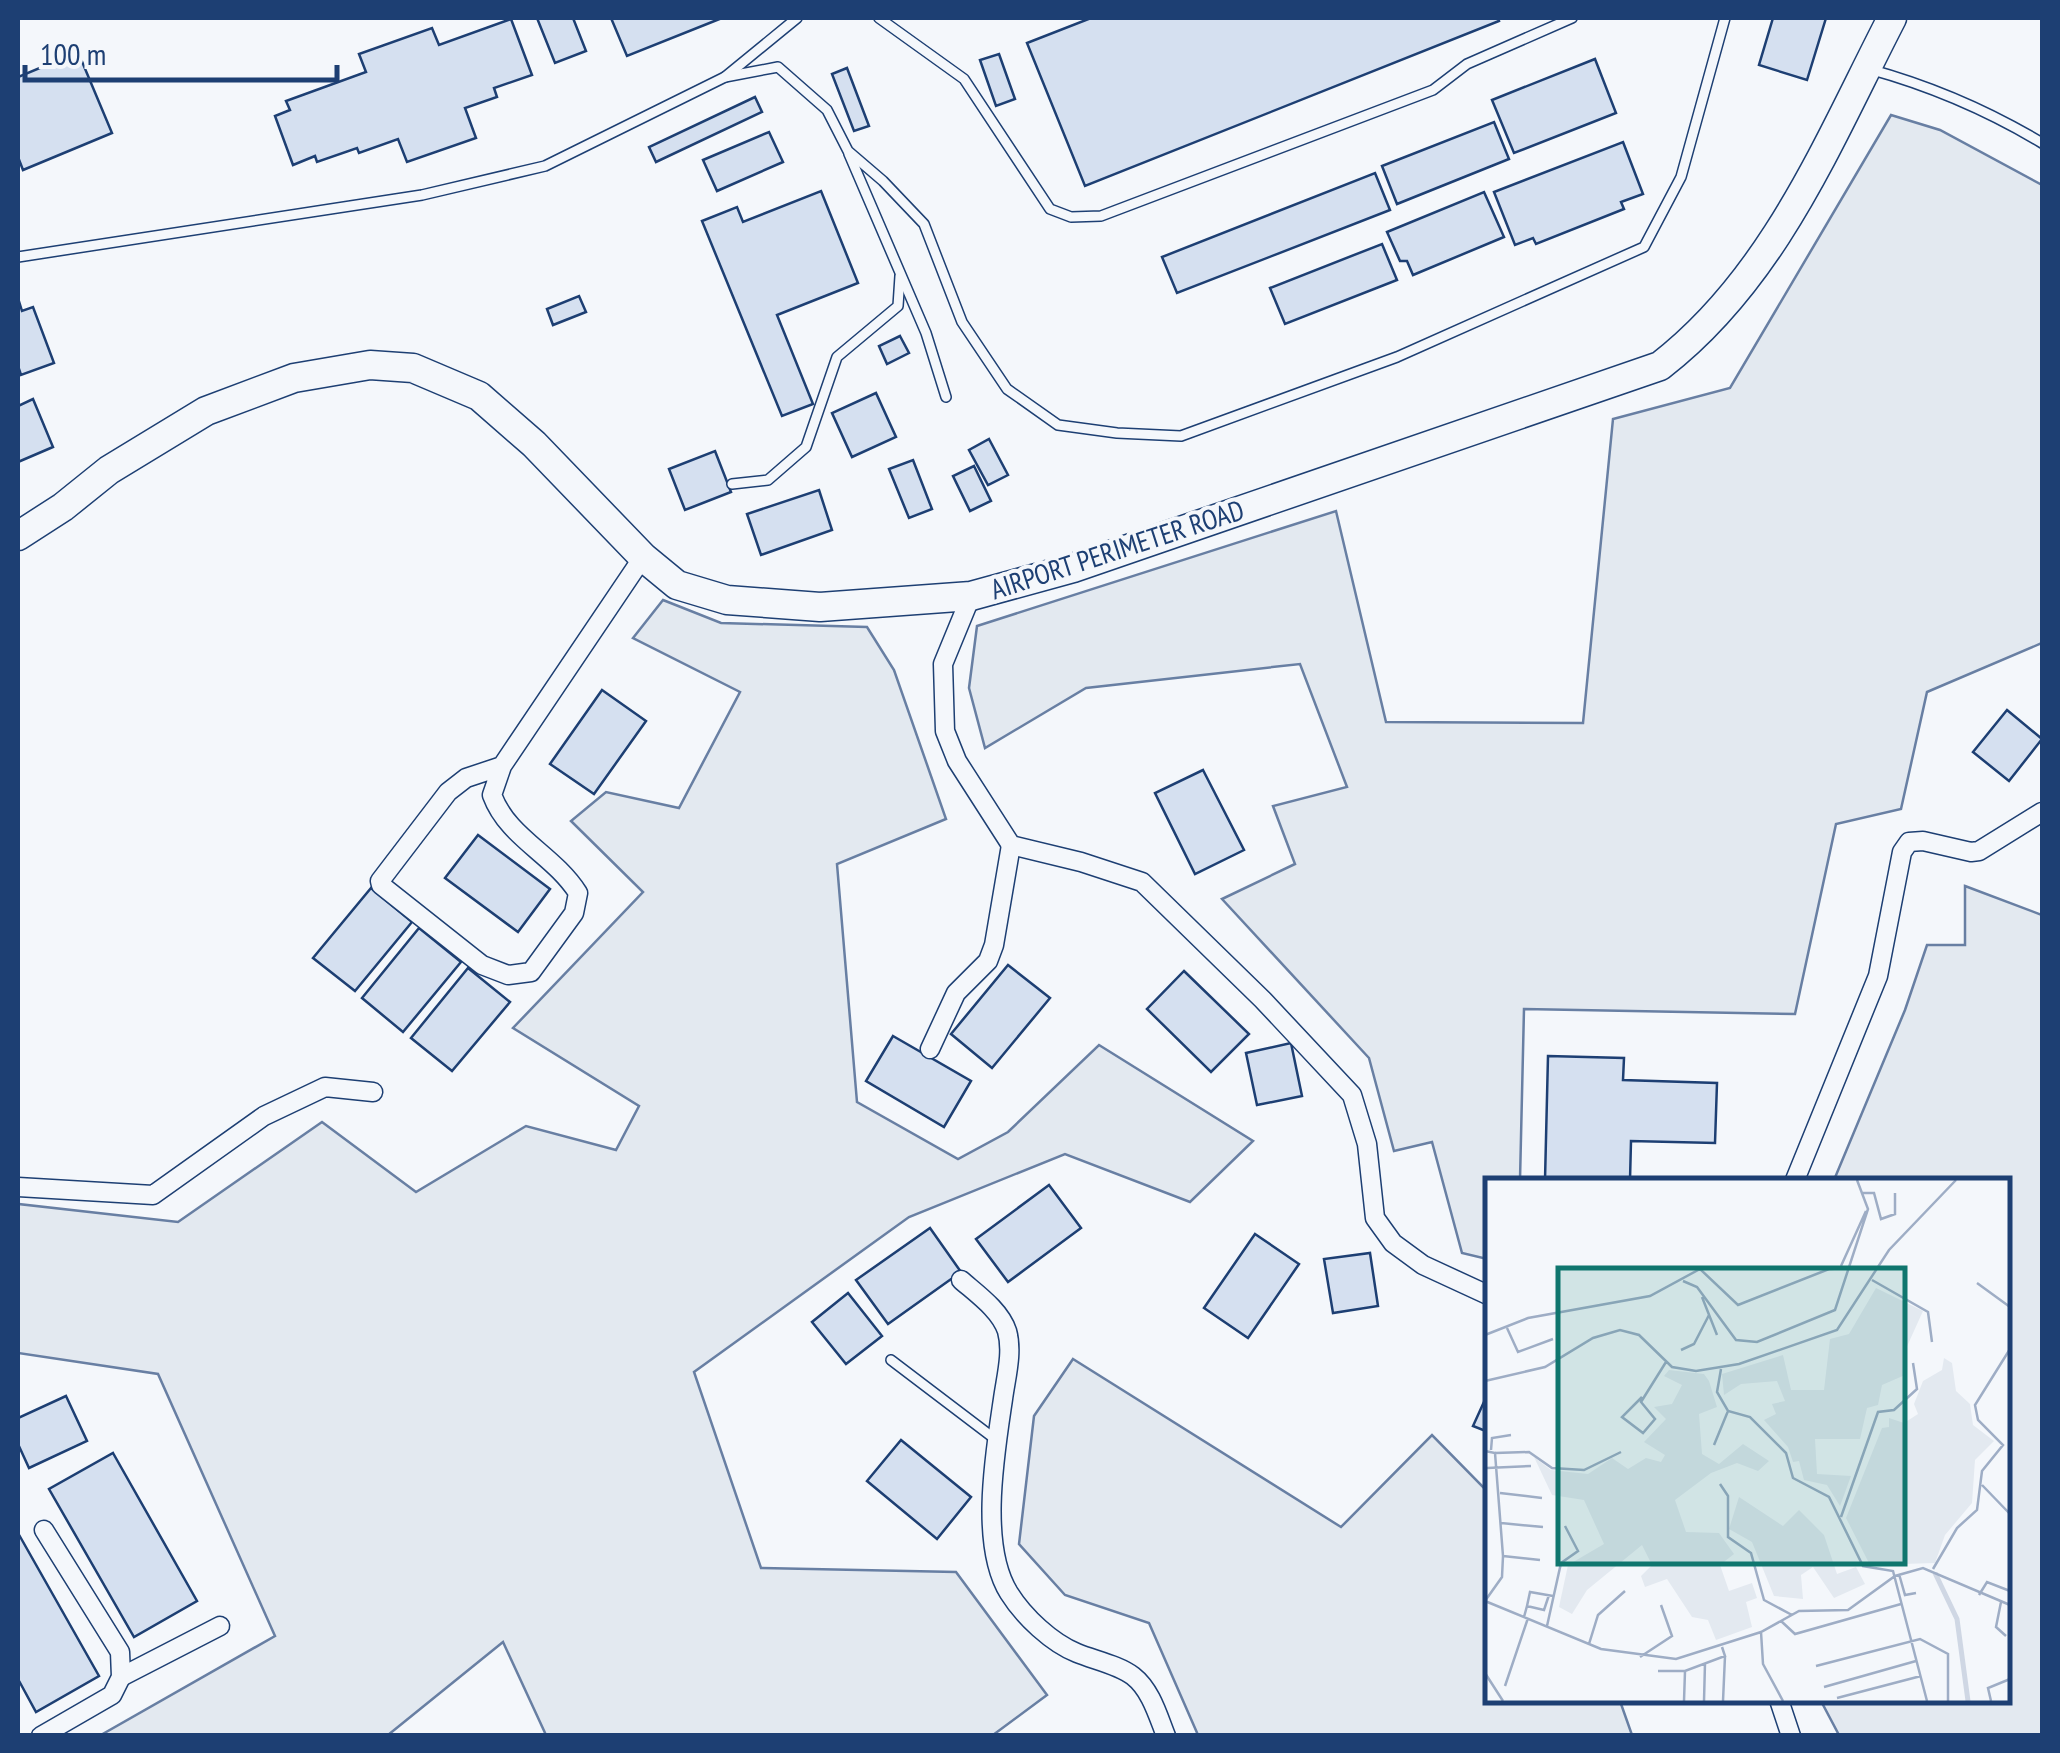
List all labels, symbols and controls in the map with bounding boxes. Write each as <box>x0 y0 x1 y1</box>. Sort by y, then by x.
scale bar <box>25 20 338 82</box>
text: 100 m <box>40 34 106 73</box>
street label: AIRPORT PERIMETER ROAD <box>986 491 1248 607</box>
inset map <box>1485 1178 2010 1703</box>

